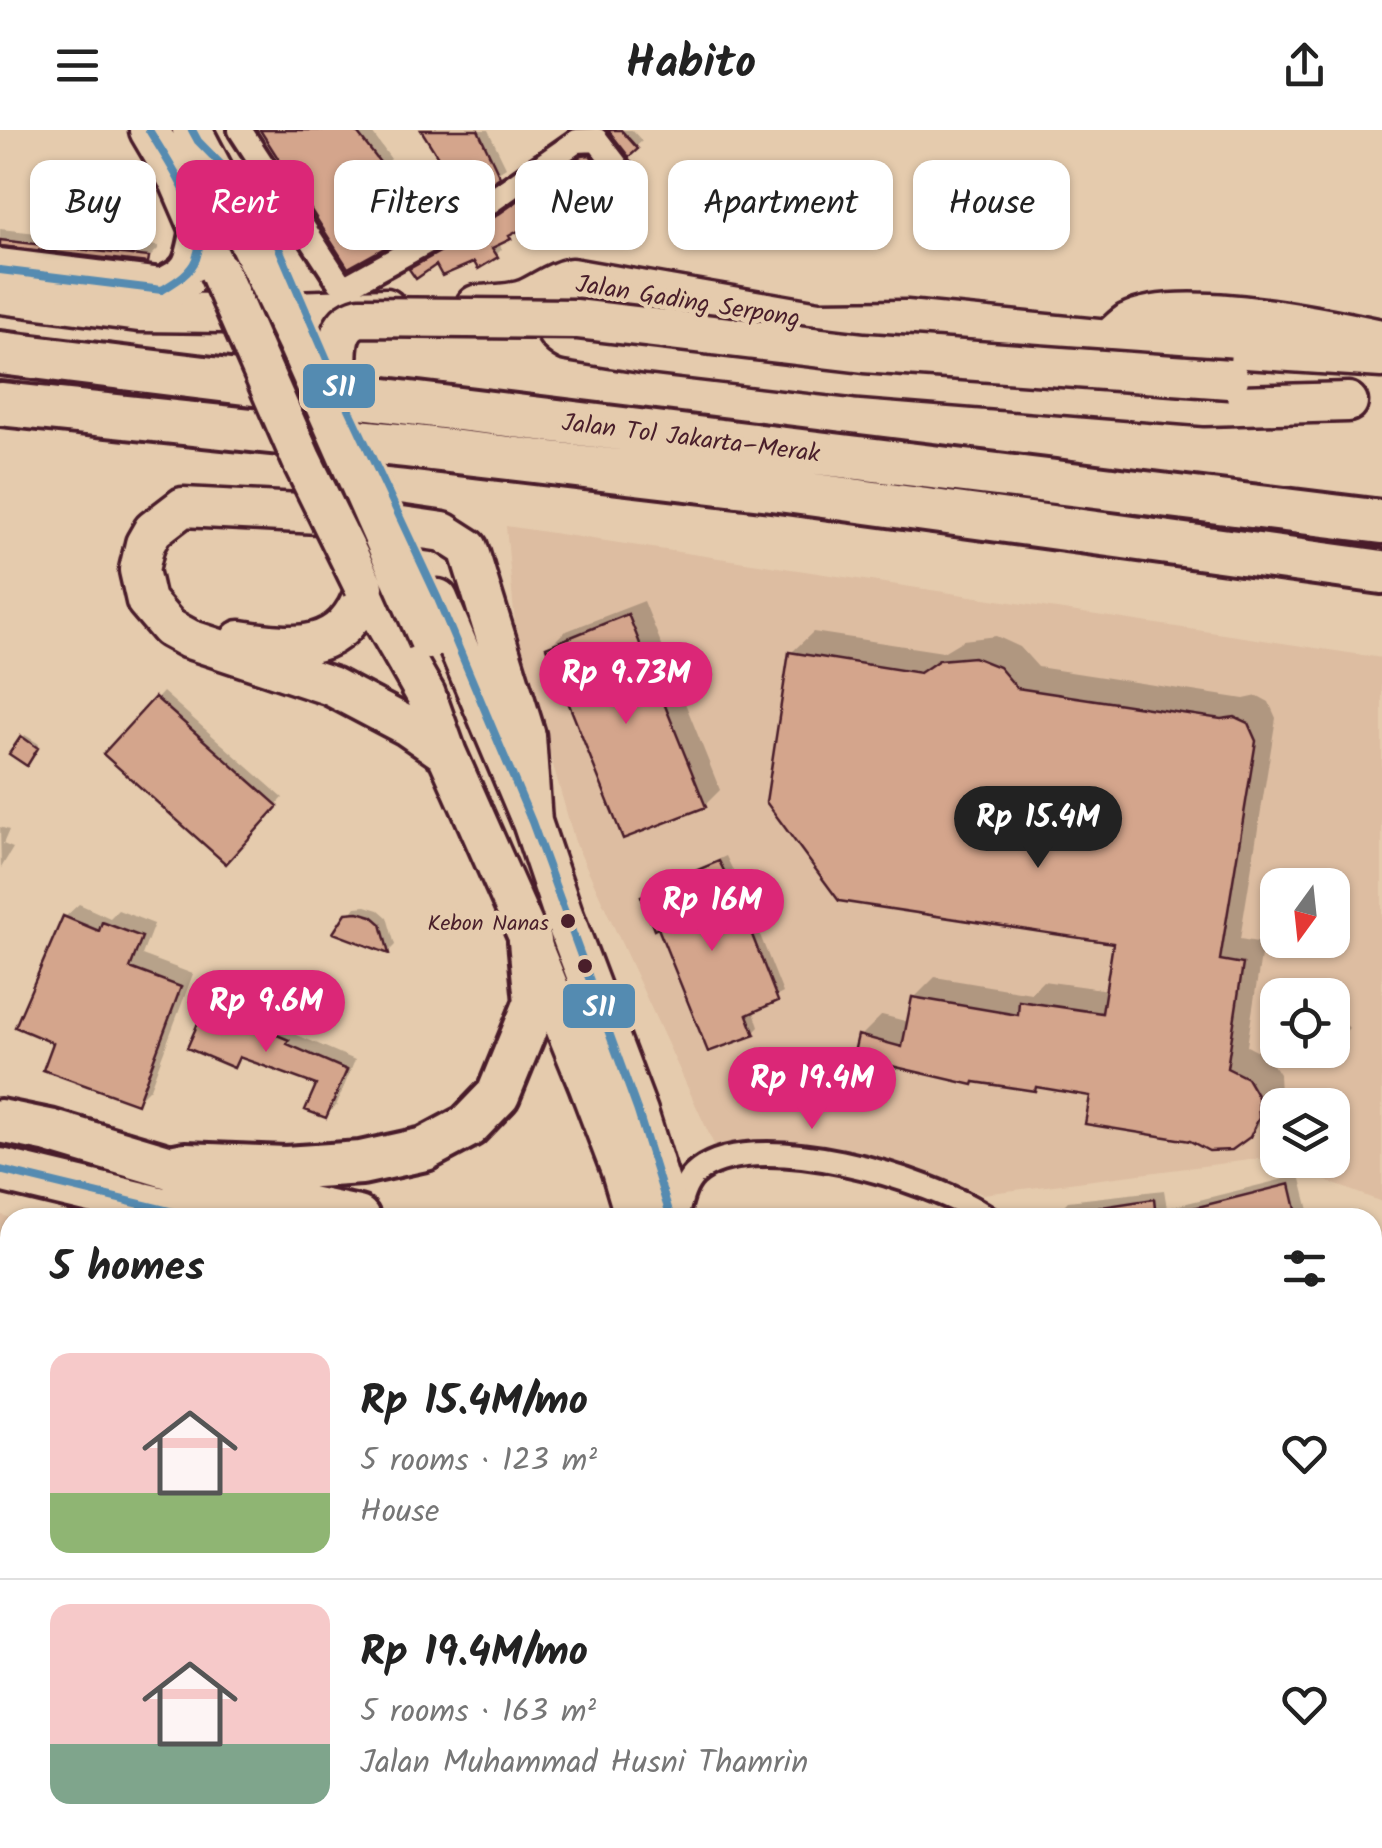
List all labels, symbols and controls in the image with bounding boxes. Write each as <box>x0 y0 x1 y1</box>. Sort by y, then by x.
text: Habito <box>626 29 756 101</box>
icon: menu <box>50 38 105 93</box>
icon: share <box>1277 38 1332 93</box>
chip: Buy <box>30 160 156 250</box>
chip: Rent <box>176 160 314 250</box>
chip: Filters <box>334 160 495 250</box>
chip: New <box>515 160 648 250</box>
chip: Apartment <box>668 160 893 250</box>
chip: House <box>913 160 1070 250</box>
street label: Jalan Gading Serpong <box>573 265 803 339</box>
line badge: S11 <box>301 362 377 410</box>
text: S11 <box>323 366 356 411</box>
street label: Jalan Tol Jakarta–Merak <box>559 403 822 475</box>
pin: Rp 9.73M <box>523 642 729 727</box>
text: Rp 9.73M <box>561 649 691 700</box>
pin: Rp 15.4M <box>935 786 1141 871</box>
text: Rp 15.4M <box>976 793 1100 844</box>
north arrow <box>1260 868 1350 958</box>
map controls <box>1260 868 1350 1178</box>
pin: Rp 16M <box>631 869 793 954</box>
text: Rp 16M <box>662 876 762 927</box>
place label: Kebon Nanas <box>427 907 550 942</box>
marker: Kebon Nanas <box>558 911 578 931</box>
unlabelled marker <box>575 956 595 976</box>
pin: Rp 9.6M <box>174 970 358 1055</box>
text: Rp 9.6M <box>209 977 323 1028</box>
button: locate <box>1260 978 1350 1068</box>
line badge: S11 <box>561 982 637 1030</box>
text: S11 <box>583 986 616 1031</box>
pin: Rp 19.4M <box>709 1047 915 1132</box>
text: Rp 19.4M <box>750 1054 874 1105</box>
button: layers <box>1260 1088 1350 1178</box>
text: 5 homes <box>50 1235 205 1302</box>
icon: filters <box>1277 1241 1332 1296</box>
text: Rp 15.4M/mo <box>360 1369 588 1436</box>
icon: home <box>130 1393 250 1513</box>
icon: heart <box>1277 1426 1332 1481</box>
text: 5 rooms · 123 m² <box>360 1436 597 1487</box>
text: House <box>360 1487 439 1538</box>
text: Rp 19.4M/mo <box>360 1620 588 1687</box>
icon: home <box>130 1644 250 1764</box>
icon: heart <box>1277 1677 1332 1732</box>
text: 5 rooms · 163 m² <box>360 1687 596 1738</box>
text: Jalan Muhammad Husni Thamrin <box>360 1738 808 1789</box>

